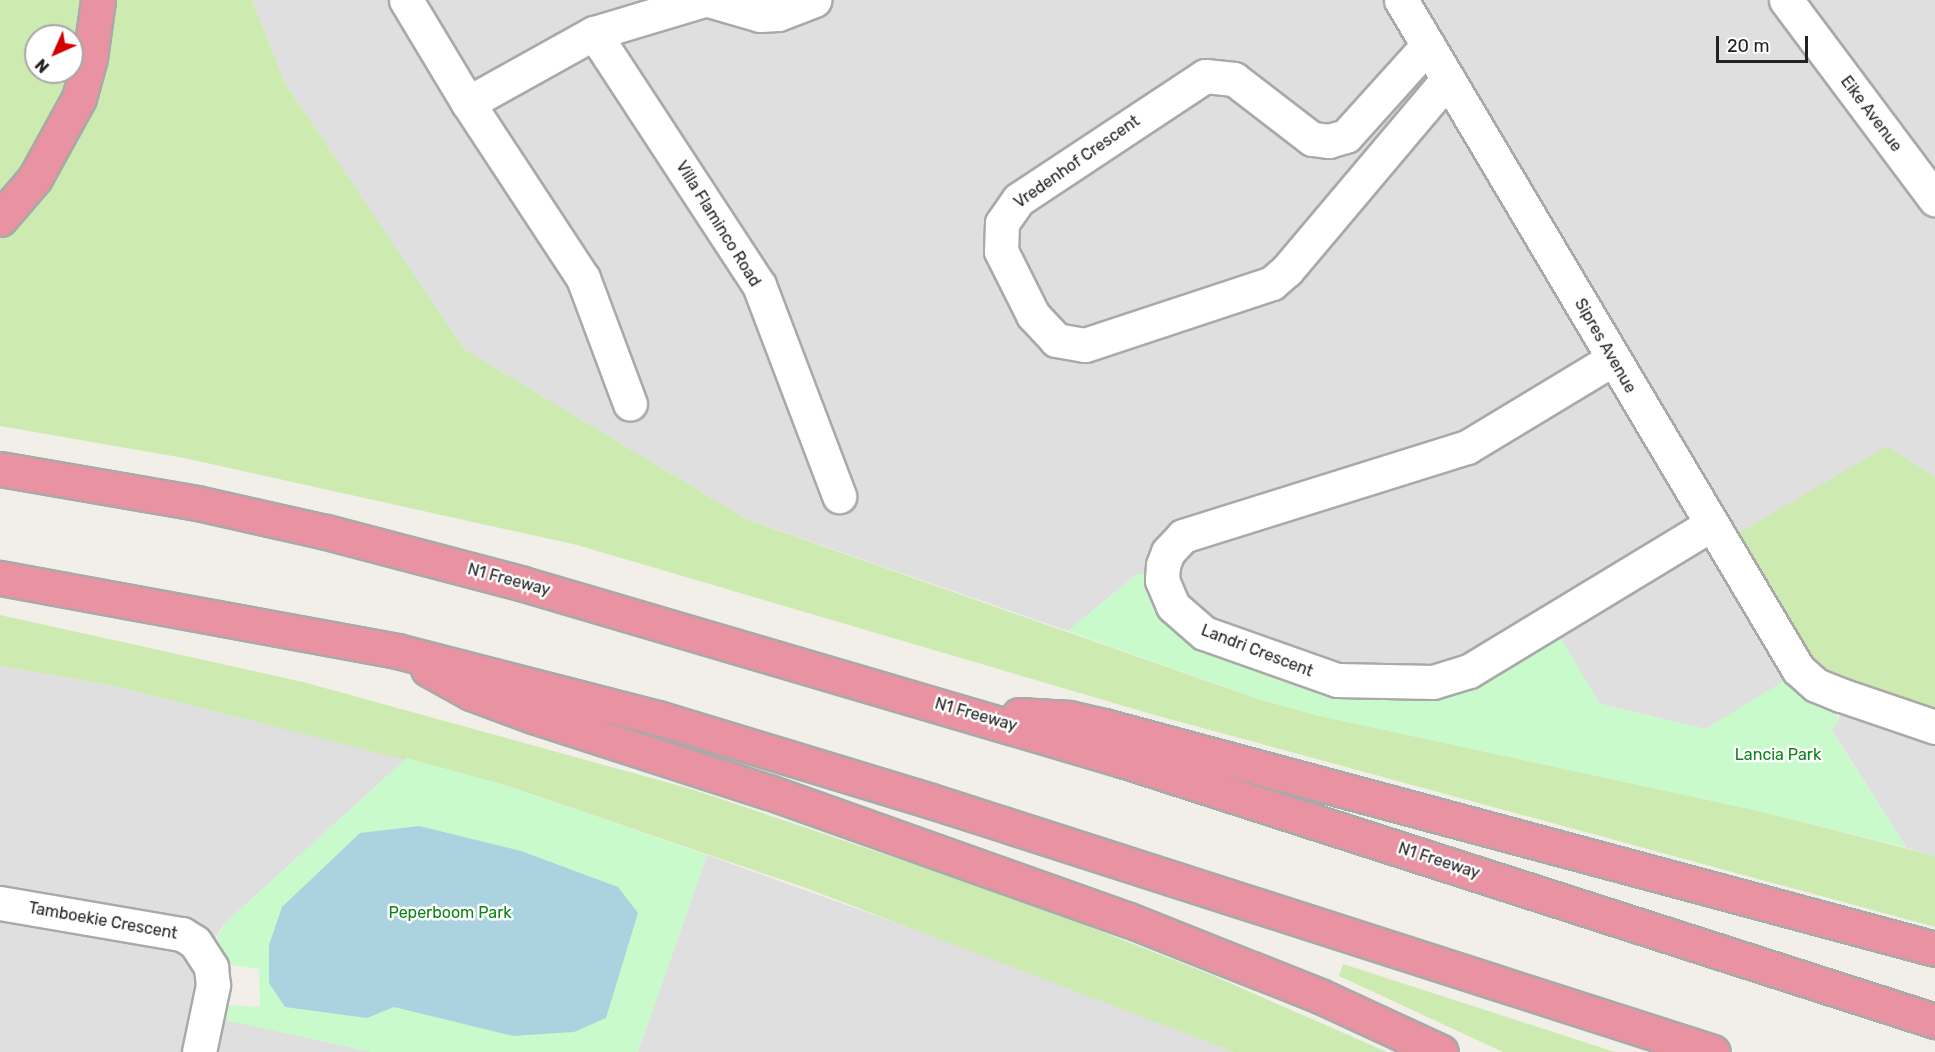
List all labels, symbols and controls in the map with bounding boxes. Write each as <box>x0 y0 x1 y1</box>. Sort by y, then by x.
north arrow <box>24 24 84 84</box>
scale bar <box>1719 24 1810 62</box>
text: 20 m <box>1727 35 1769 57</box>
text: N <box>32 55 53 76</box>
street label: Eike Avenue <box>1836 72 1906 156</box>
street label: Vredenhof Crescent <box>1010 111 1144 213</box>
street label: Villa Flaminco Road <box>672 158 764 290</box>
street label: Sipres Avenue <box>1570 295 1640 397</box>
street label: N1 Freeway <box>466 560 552 600</box>
street label: Landri Crescent <box>1198 621 1316 681</box>
street label: N1 Freeway <box>933 694 1019 736</box>
park label: Lancia Park <box>1735 745 1821 765</box>
street label: N1 Freeway <box>1396 839 1482 883</box>
street label: Tamboekie Crescent <box>27 898 179 944</box>
park label: Peperboom Park <box>388 903 512 923</box>

